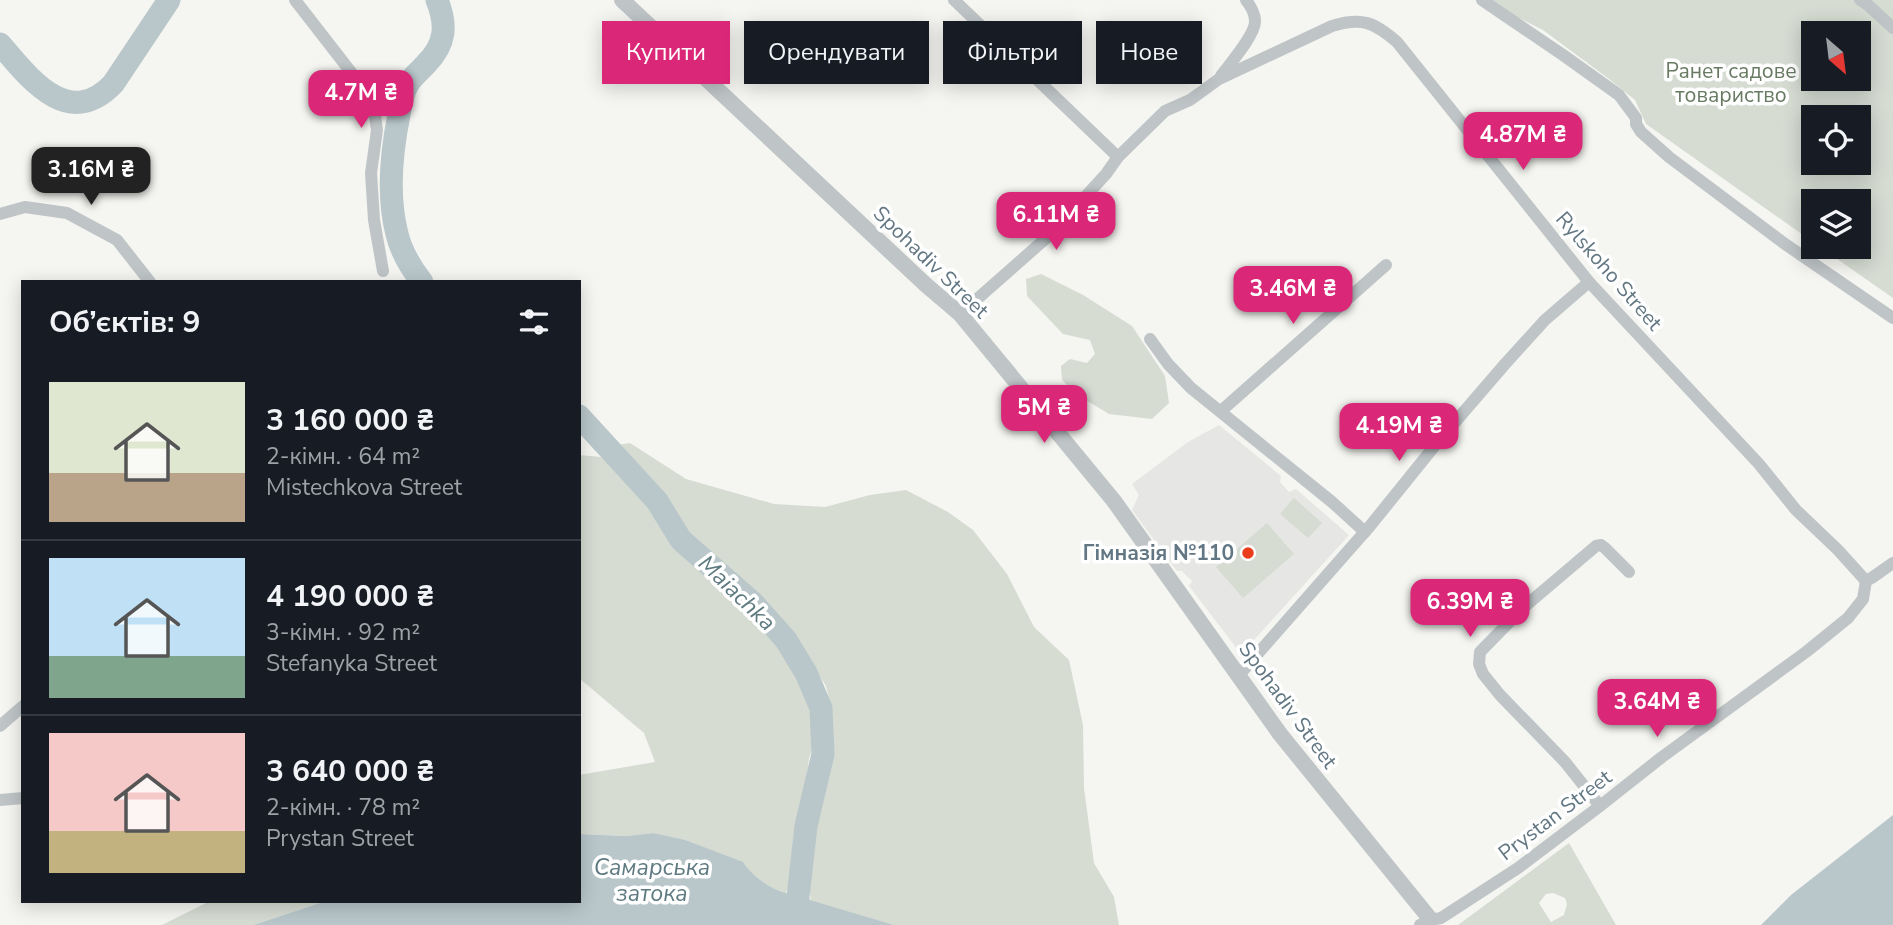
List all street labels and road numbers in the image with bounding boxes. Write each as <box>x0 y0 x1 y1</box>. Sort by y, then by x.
street label: Spohadiv Street <box>867 200 995 325</box>
street label: Rylskoho Street <box>1549 205 1669 337</box>
street label: Spohadiv Street <box>1232 636 1344 775</box>
street label: Prystan Street <box>1493 763 1618 867</box>

